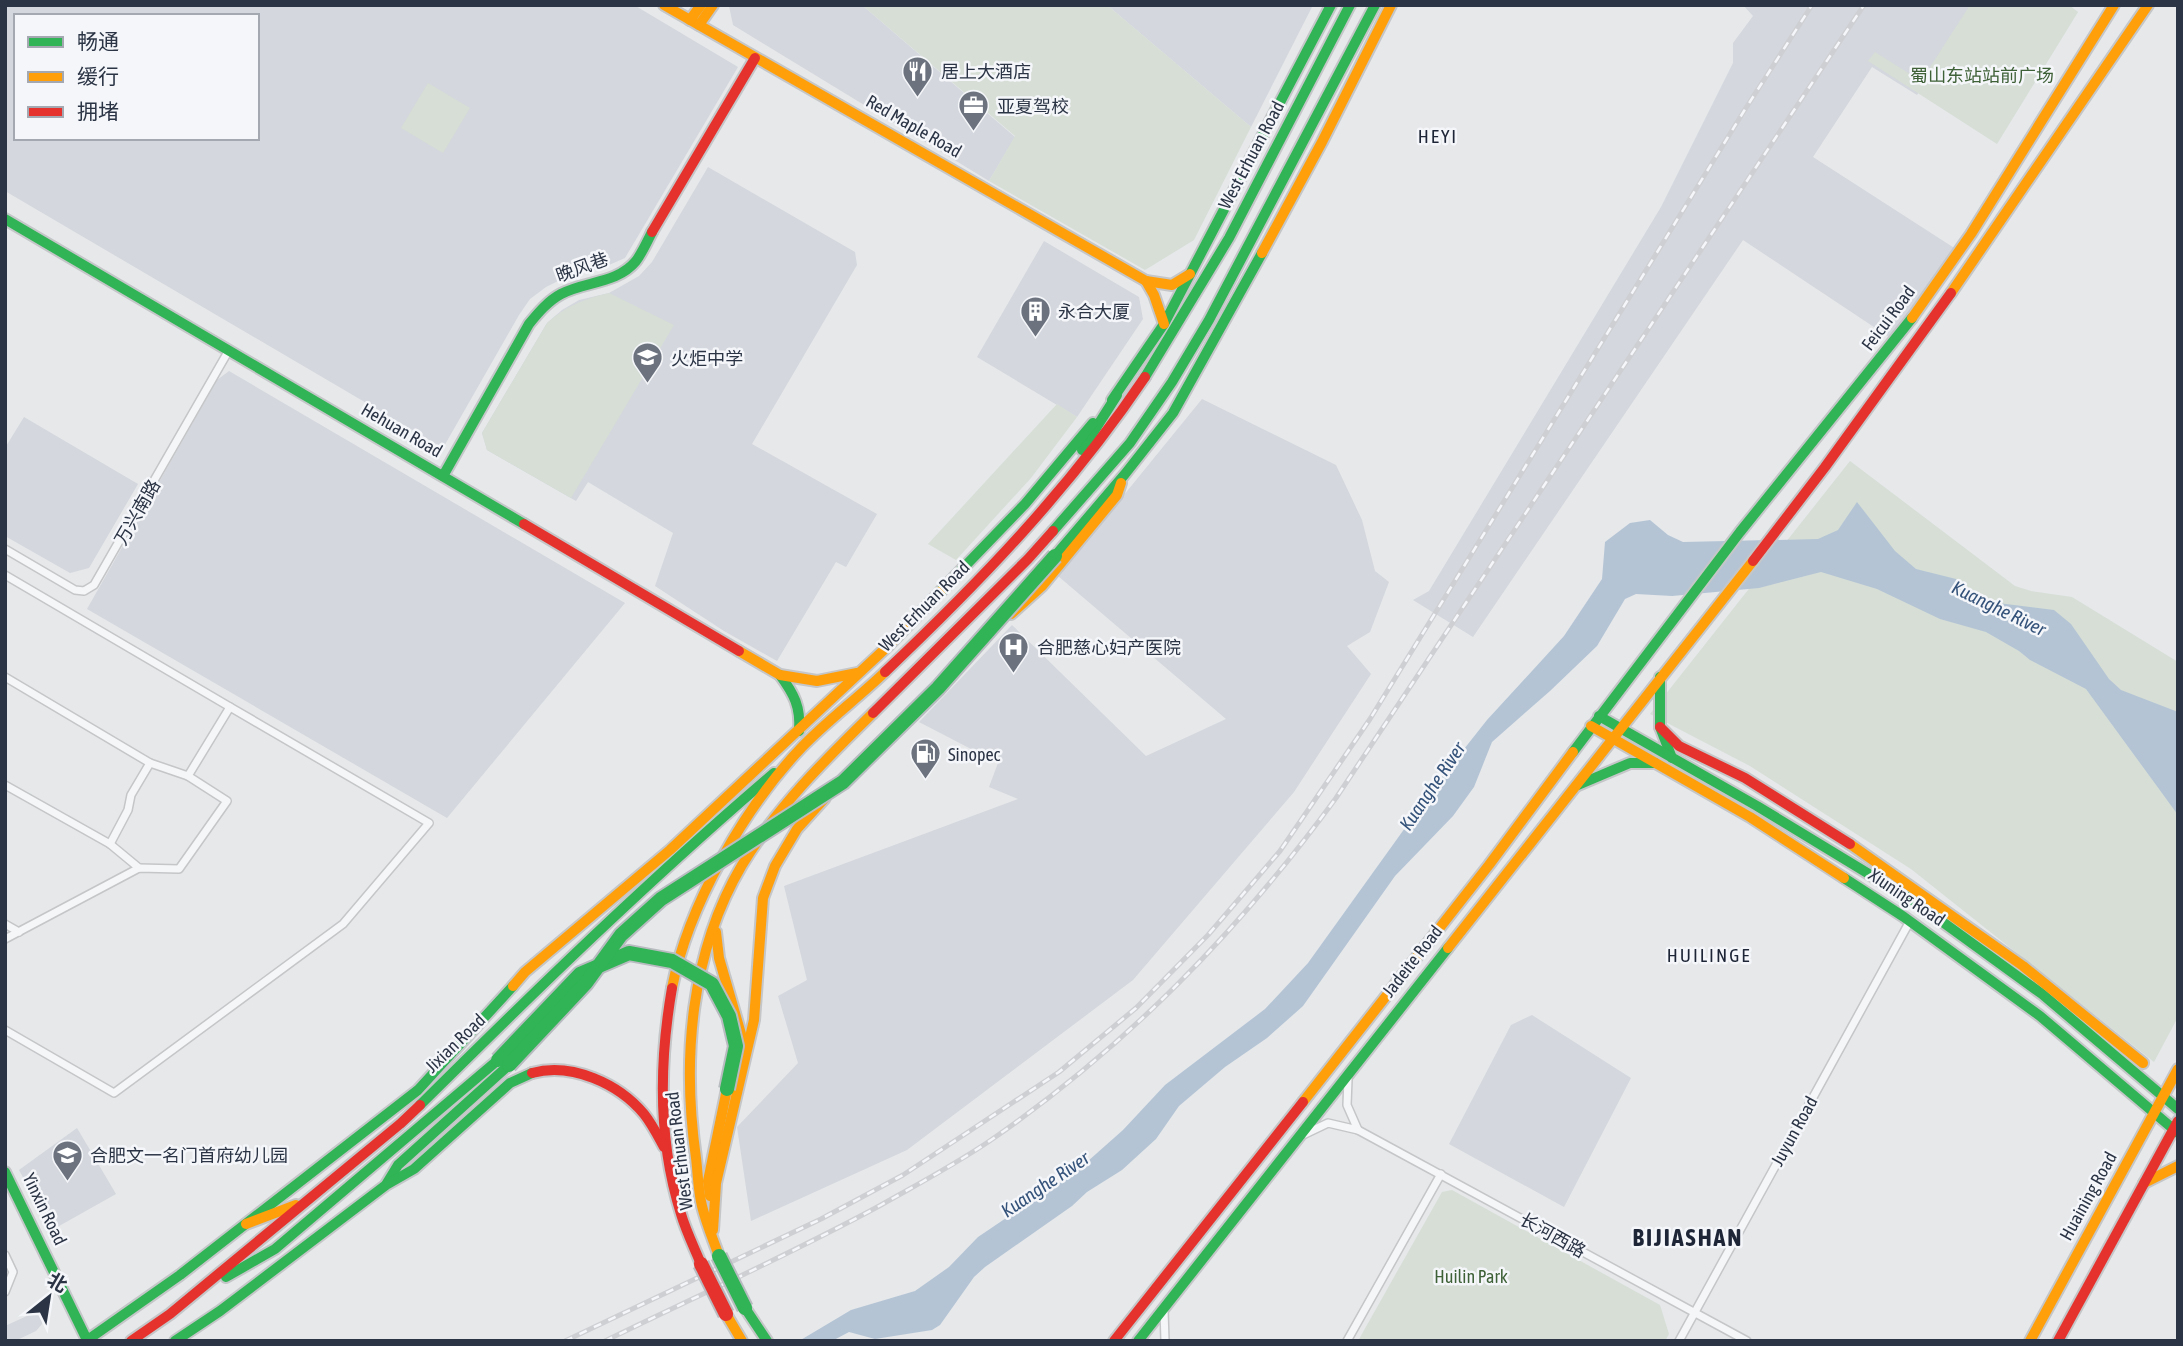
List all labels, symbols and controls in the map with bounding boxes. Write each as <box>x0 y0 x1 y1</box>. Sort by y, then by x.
legend <box>14 14 259 140</box>
text: 畅通 <box>77 29 119 53</box>
restaurant icon: 居上大酒店 <box>901 54 935 98</box>
place label: 居上大酒店 <box>941 61 1031 82</box>
text: 缓行 <box>77 64 119 88</box>
park label: 蜀山东站站前广场 <box>1910 65 2054 86</box>
office icon: 亚夏驾校 <box>957 89 991 133</box>
street label: Red Maple Road <box>863 90 965 162</box>
place label: 亚夏驾校 <box>997 96 1069 117</box>
street label: West Erhuan Road <box>1214 98 1288 212</box>
text: 拥堵 <box>77 99 119 123</box>
district label: HEYI <box>1418 125 1458 147</box>
street label: 晚风巷 <box>553 248 611 286</box>
street label: Feicui Road <box>1857 282 1919 354</box>
building icon: 永合大厦 <box>1018 294 1052 338</box>
place label: 永合大厦 <box>1058 301 1130 322</box>
school or university icon: 火炬中学 <box>631 341 665 385</box>
place label: 火炬中学 <box>671 348 743 369</box>
street label: Hehuan Road <box>358 398 446 462</box>
street label: 万兴南路 <box>110 476 164 548</box>
street label: West Erhuan Road <box>874 556 974 656</box>
water label: Kuanghe River <box>1949 576 2051 641</box>
hospital icon: 合肥慈心妇产医院 <box>997 630 1031 674</box>
place label: 合肥慈心妇产医院 <box>1037 637 1181 658</box>
fuel station icon: Sinopec <box>908 737 942 781</box>
water label: Kuanghe River <box>1395 737 1470 834</box>
place label: Sinopec <box>948 744 1001 765</box>
street label: Xiuning Road <box>1865 864 1949 930</box>
street label: Jadeite Road <box>1378 921 1446 1001</box>
district label: HUILINGE <box>1667 944 1751 966</box>
street label: Jixian Road <box>421 1009 489 1077</box>
street label: West Erhuan Road <box>661 1091 697 1211</box>
street label: Juyun Road <box>1766 1093 1822 1169</box>
school or university icon: 合肥文一名门首府幼儿园 <box>50 1138 84 1182</box>
place label: 合肥文一名门首府幼儿园 <box>90 1145 288 1166</box>
water label: Kuanghe River <box>997 1146 1094 1221</box>
street label: Huaining Road <box>2055 1148 2121 1244</box>
street label: Yinxin Road <box>19 1170 71 1248</box>
street label: 长河西路 <box>1516 1208 1590 1262</box>
district label: BIJIASHAN <box>1633 1224 1744 1251</box>
north arrow <box>14 1262 84 1332</box>
park label: Huilin Park <box>1434 1266 1508 1287</box>
text: 北 <box>44 1268 71 1297</box>

